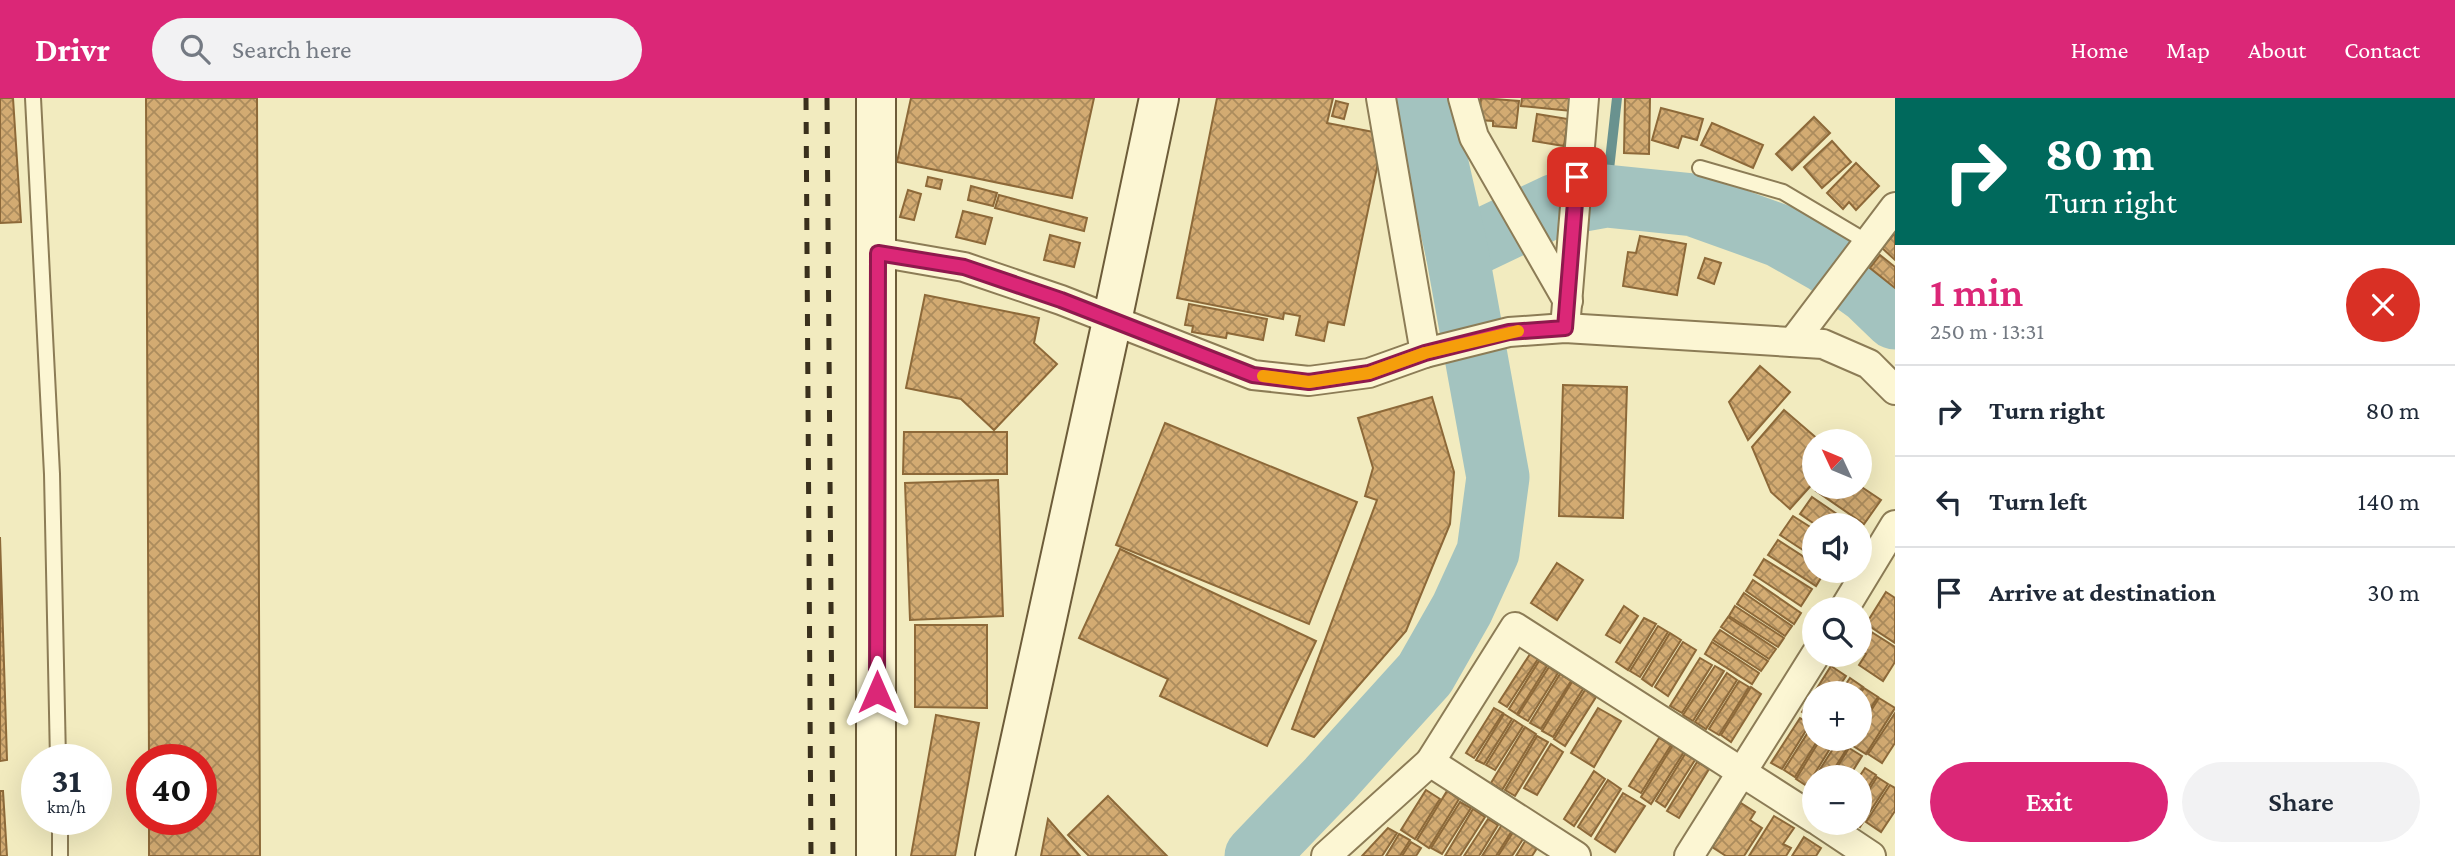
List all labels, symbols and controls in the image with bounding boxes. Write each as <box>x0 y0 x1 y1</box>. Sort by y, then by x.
search box <box>152 18 642 81</box>
icon: search <box>176 30 214 68</box>
text: Drivr <box>35 31 110 68</box>
text: Search here <box>232 35 351 64</box>
text: Home <box>2071 36 2128 63</box>
text: Map <box>2166 36 2210 63</box>
text: About <box>2248 36 2306 63</box>
text: Contact <box>2344 36 2420 63</box>
icon: right <box>1930 126 2021 217</box>
text: 80 m <box>2045 126 2154 181</box>
pin <box>1547 147 1607 207</box>
icon: arrive <box>1558 158 1596 196</box>
text: Turn right <box>2045 184 2177 220</box>
text: 1 min <box>1930 268 2023 315</box>
button: close <box>2346 268 2420 342</box>
text: 250 m · 13:31 <box>1930 318 2044 344</box>
icon: right <box>1930 392 1968 430</box>
text: Turn right <box>1989 396 2105 425</box>
text: 80 m <box>2366 396 2420 425</box>
north arrow <box>1802 429 1872 499</box>
map controls <box>1802 429 1872 835</box>
icon: left <box>1930 483 1968 521</box>
text: Turn left <box>1989 487 2087 516</box>
text: 140 m <box>2358 487 2420 516</box>
button: sound <box>1802 513 1872 583</box>
icon: arrive <box>1930 574 1968 612</box>
text: Arrive at destination <box>1989 578 2216 607</box>
text: 30 m <box>2367 578 2420 607</box>
button: search <box>1802 597 1872 667</box>
position arrow <box>840 655 914 729</box>
button: + <box>1802 681 1872 751</box>
speed limit sign: 40 <box>126 744 217 835</box>
text: 31 <box>51 761 82 800</box>
button: Exit <box>1930 762 2168 842</box>
button: Share <box>2182 762 2420 842</box>
button: − <box>1802 765 1872 835</box>
text: km/h <box>47 797 86 817</box>

